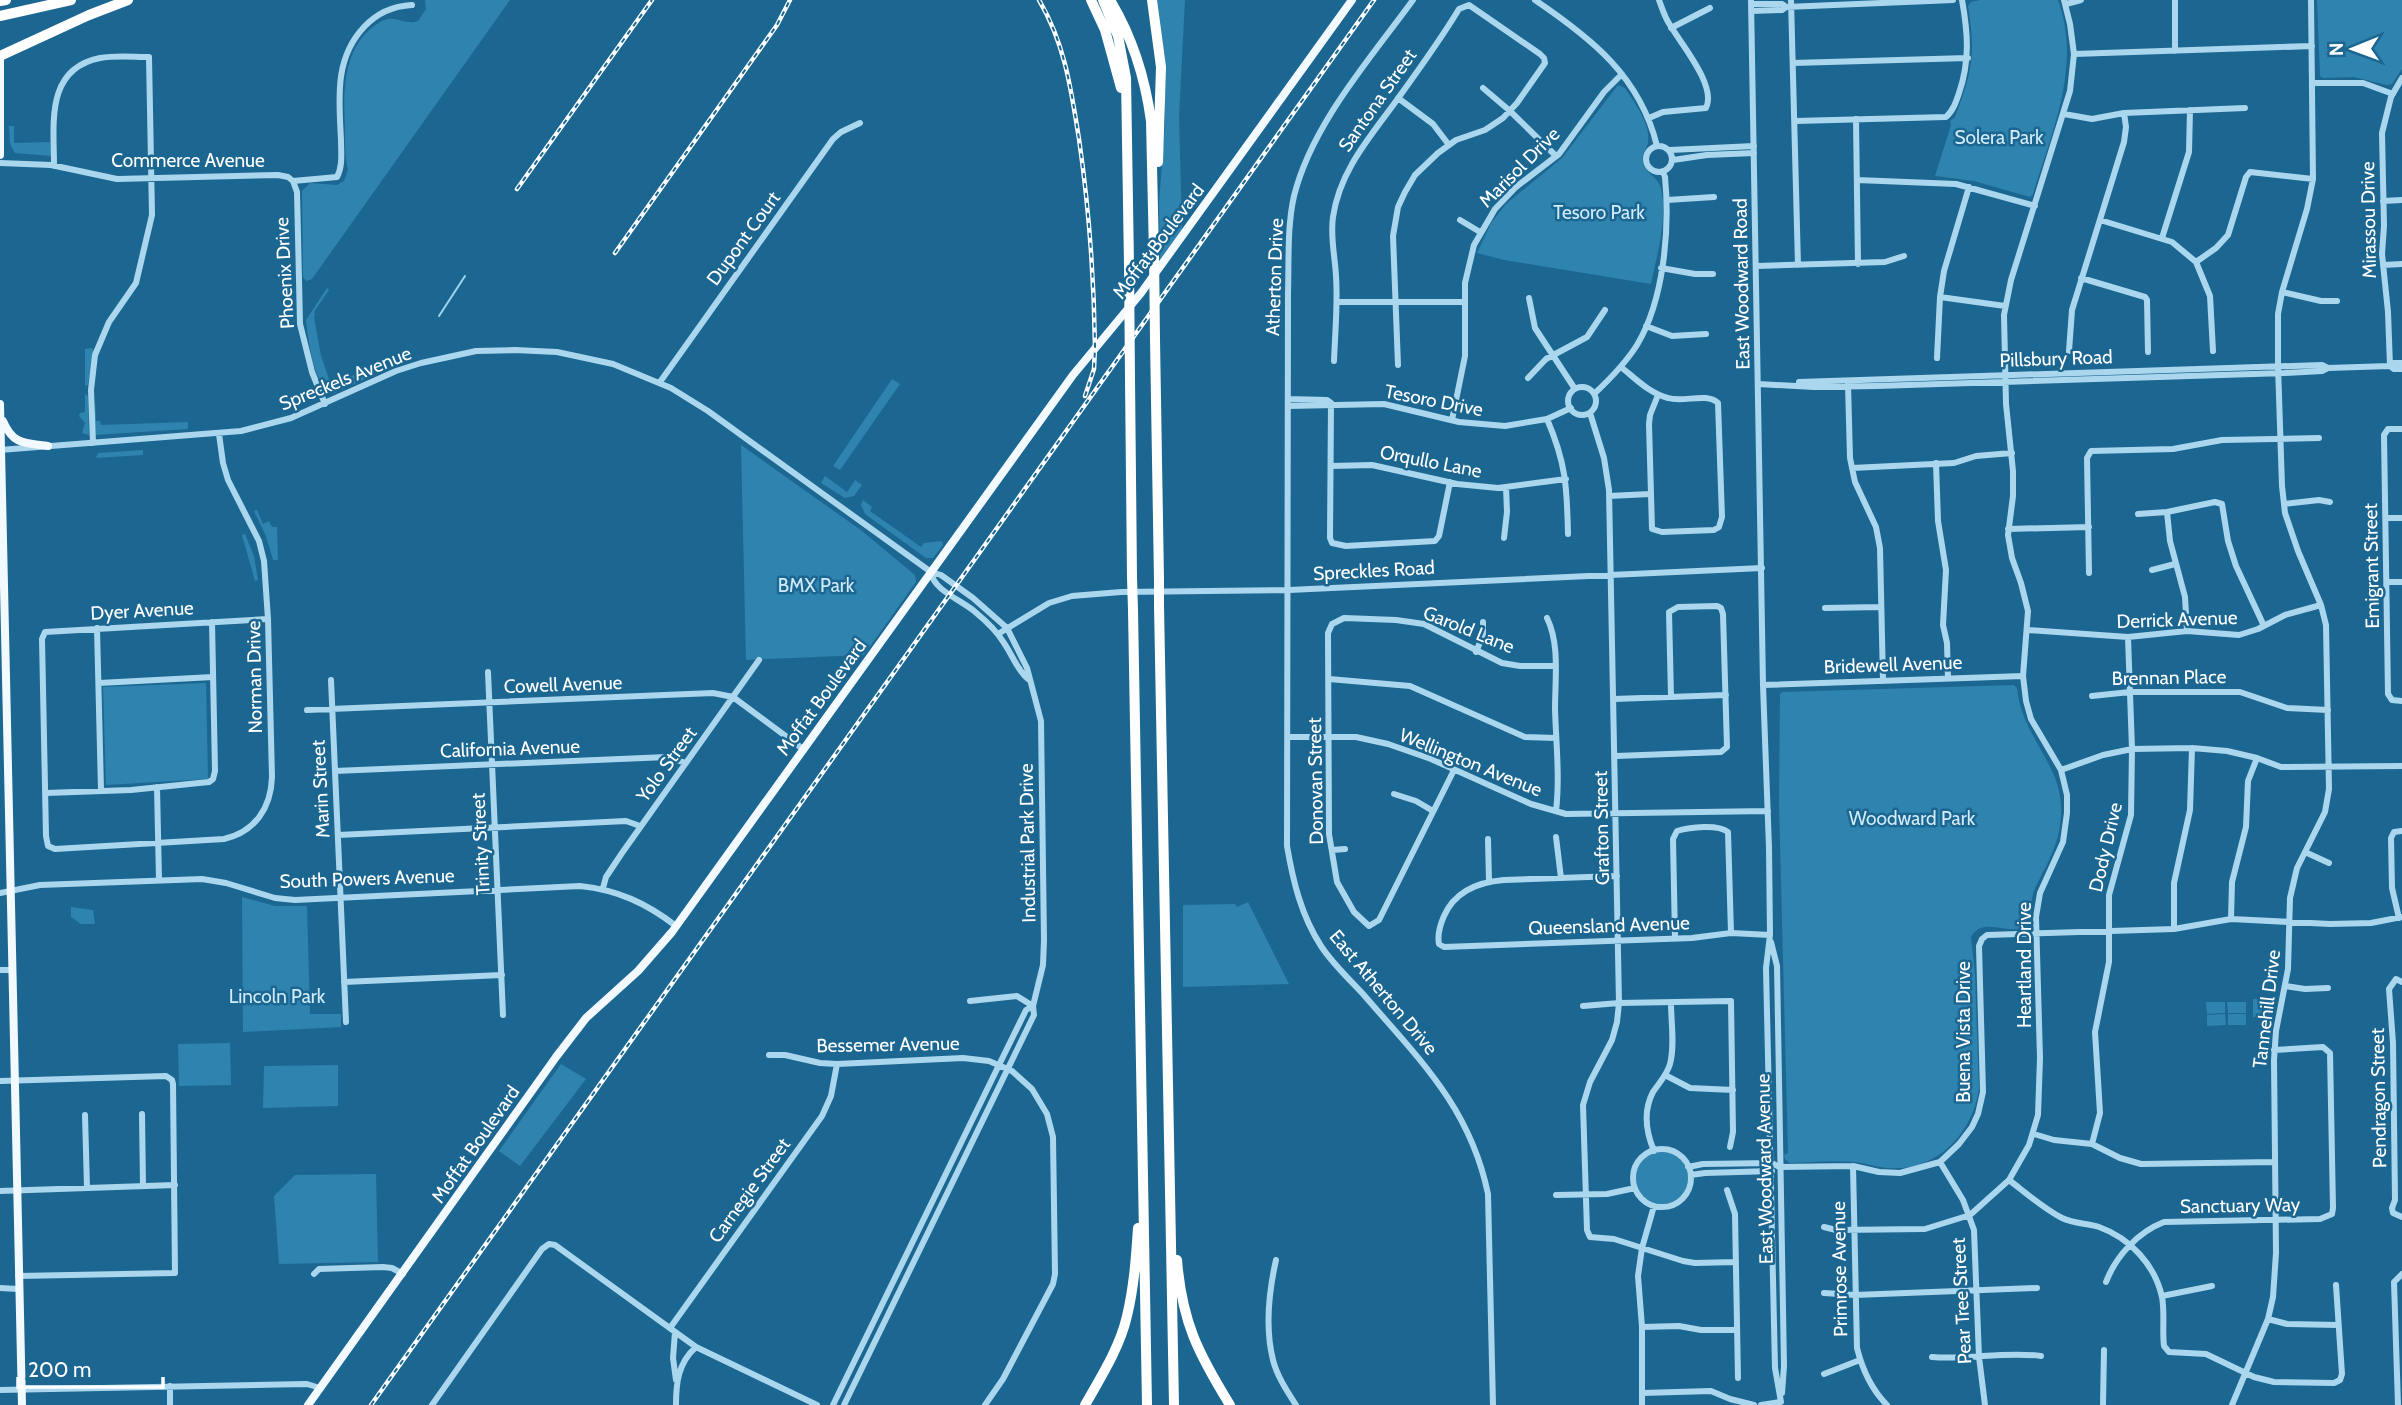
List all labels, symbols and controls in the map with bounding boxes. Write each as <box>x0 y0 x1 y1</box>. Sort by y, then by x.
north arrow <box>2318 14 2388 84</box>
text: N <box>2325 42 2348 56</box>
street label: Santona Street <box>1333 44 1422 156</box>
street label: Marisol Drive <box>1474 122 1564 212</box>
park label: Solera Park <box>1954 126 2044 149</box>
street label: Commerce Avenue <box>111 149 265 172</box>
street label: Mirassou Drive <box>2356 161 2381 279</box>
street label: Moffat Boulevard <box>1108 179 1209 303</box>
street label: Dupont Court <box>702 187 785 290</box>
street label: East Woodward Road <box>1729 198 1754 370</box>
park label: Tesoro Park <box>1553 201 1645 224</box>
street label: Phoenix Drive <box>270 216 299 329</box>
street label: Atherton Drive <box>1261 217 1288 336</box>
street label: Spreckels Avenue <box>276 341 415 415</box>
street label: Pillsbury Road <box>1999 345 2113 372</box>
street label: Tesoro Drive <box>1383 380 1485 421</box>
street label: Orqullo Lane <box>1378 440 1484 483</box>
street label: Emigrant Street <box>2359 502 2384 629</box>
street label: Spreckles Road <box>1313 556 1435 585</box>
park label: BMX Park <box>778 574 855 597</box>
street label: Dyer Avenue <box>90 596 195 625</box>
street label: Garold Lane <box>1420 601 1518 658</box>
street label: Derrick Avenue <box>2116 606 2238 633</box>
street label: Norman Drive <box>242 620 267 734</box>
street label: Moffat Boulevard <box>772 635 871 760</box>
street label: Bridewell Avenue <box>1823 651 1963 678</box>
street label: Brennan Place <box>2112 665 2227 690</box>
street label: Cowell Avenue <box>503 671 623 698</box>
street label: Donovan Street <box>1303 717 1328 845</box>
street label: Yolo Street <box>631 722 702 807</box>
street label: Wellington Avenue <box>1396 723 1546 802</box>
street label: California Avenue <box>440 735 581 762</box>
street label: Marin Street <box>306 739 335 839</box>
street label: Industrial Park Drive <box>1015 763 1040 923</box>
street label: Grafton Street <box>1589 770 1614 885</box>
street label: Trinity Street <box>466 792 495 896</box>
street label: Dody Drive <box>2084 800 2127 894</box>
park label: Woodward Park <box>1849 807 1976 830</box>
street label: South Powers Avenue <box>279 864 455 893</box>
street label: Heartland Drive <box>2013 902 2036 1028</box>
street label: Queensland Avenue <box>1528 911 1691 940</box>
street label: East Atherton Drive <box>1325 925 1443 1060</box>
street label: Tannehill Drive <box>2248 948 2285 1070</box>
street label: Buena Vista Drive <box>1952 961 1975 1103</box>
park label: Lincoln Park <box>229 985 326 1008</box>
street label: Pendragon Street <box>2366 1027 2391 1168</box>
street label: Bessemer Avenue <box>816 1032 960 1057</box>
street label: East Woodward Avenue <box>1751 1073 1778 1264</box>
street label: Moffat Boulevard <box>426 1081 524 1207</box>
street label: Carnegie Street <box>704 1133 795 1247</box>
street label: Sanctuary Way <box>2180 1193 2301 1218</box>
street label: Primrose Avenue <box>1827 1201 1852 1337</box>
street label: Pear Tree Street <box>1947 1237 1976 1365</box>
scale bar <box>18 1346 163 1390</box>
text: 200 m <box>28 1357 91 1382</box>

